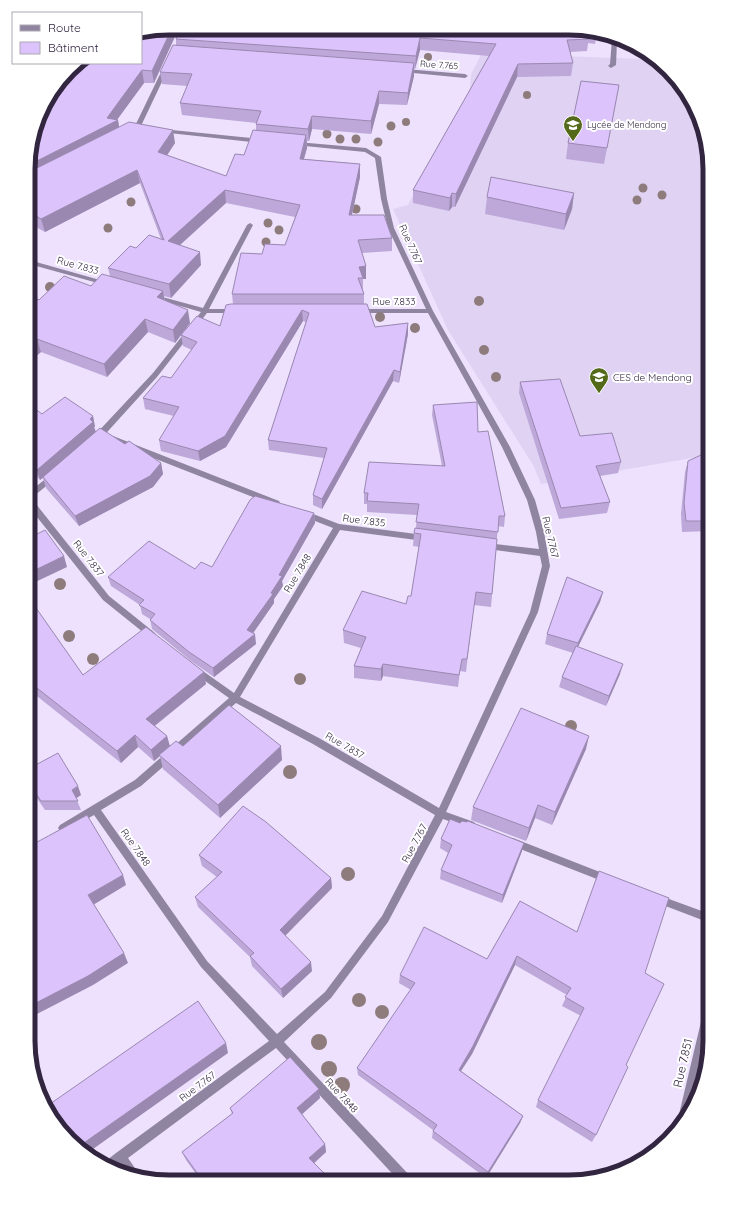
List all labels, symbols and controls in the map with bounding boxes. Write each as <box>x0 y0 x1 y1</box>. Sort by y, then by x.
legend <box>12 12 142 64</box>
text: Route <box>48 20 81 35</box>
text: Bâtiment <box>48 40 98 55</box>
street label: Rue 7.765 <box>420 58 459 71</box>
school or university icon: Lycée de Mendong <box>562 114 584 142</box>
place label: Lycée de Mendong <box>587 119 666 130</box>
street label: Rue 7.767 <box>396 222 425 266</box>
street label: Rue 7.833 <box>55 254 100 277</box>
street label: Rue 7.833 <box>373 295 415 308</box>
school or university icon: CES de Mendong <box>588 366 610 394</box>
place label: CES de Mendong <box>613 371 692 384</box>
street label: Rue 7.835 <box>342 511 386 530</box>
street label: Rue 7.767 <box>539 515 562 559</box>
street label: Rue 7.837 <box>70 537 107 579</box>
street label: Rue 7.848 <box>281 551 314 595</box>
street label: Rue 7.837 <box>323 729 367 762</box>
street label: Rue 7.767 <box>399 821 430 865</box>
street label: Rue 7.848 <box>118 826 153 869</box>
street label: Rue 7.851 <box>670 1037 695 1089</box>
street label: Rue 7.767 <box>176 1068 218 1104</box>
street label: Rue 7.848 <box>322 1075 361 1116</box>

